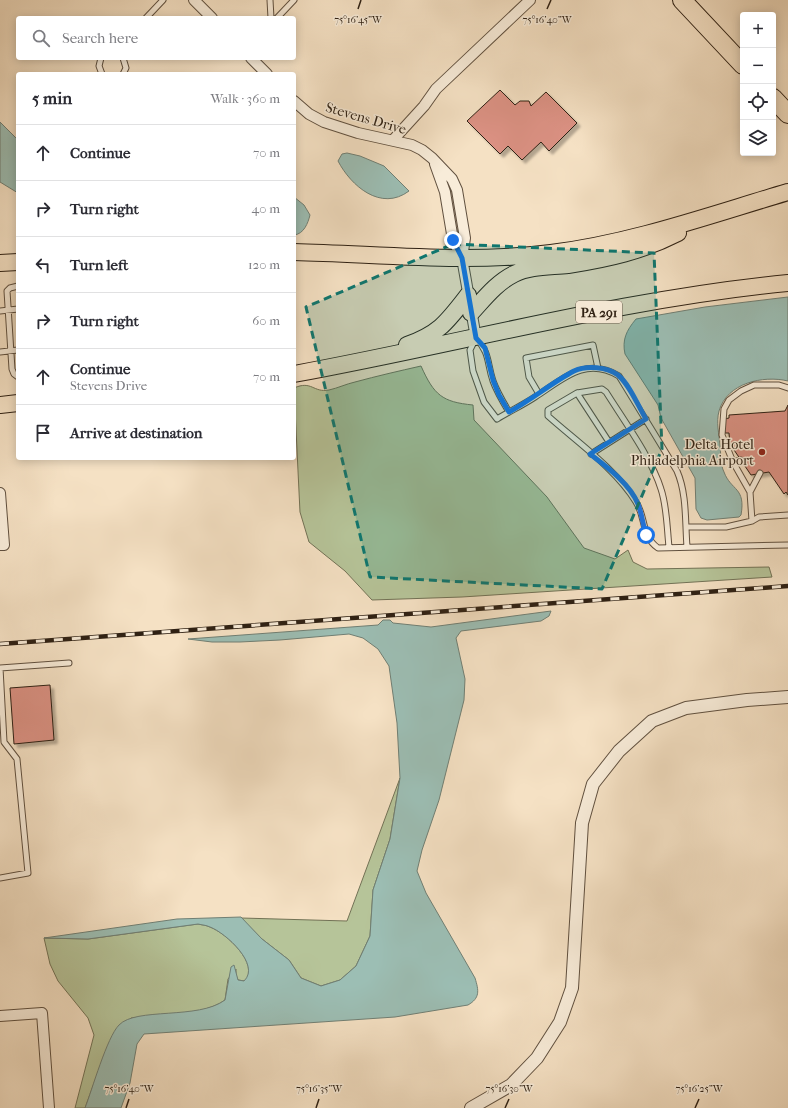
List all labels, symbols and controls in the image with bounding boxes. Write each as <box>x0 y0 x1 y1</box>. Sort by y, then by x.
map controls <box>740 12 776 156</box>
button: + <box>740 12 776 48</box>
text: 75°16'45"W <box>334 14 383 26</box>
text: 75°16'40"W <box>523 14 573 26</box>
search box <box>16 16 296 60</box>
icon: search <box>30 27 52 49</box>
text: Search here <box>62 29 138 47</box>
button: − <box>740 48 776 84</box>
button: locate <box>740 84 776 120</box>
text: 5 min <box>32 88 72 108</box>
text: Walk · 360 m <box>210 91 280 106</box>
street label: Stevens Drive <box>324 99 408 138</box>
button: layers <box>740 120 776 156</box>
icon: ahead <box>32 142 54 164</box>
text: Continue <box>70 144 130 162</box>
text: 70 m <box>253 145 280 160</box>
icon: right <box>32 198 54 220</box>
text: Turn right <box>70 200 139 218</box>
text: 40 m <box>252 201 280 216</box>
route end <box>444 231 462 249</box>
icon: left <box>32 254 54 276</box>
text: Turn left <box>70 256 128 274</box>
text: 120 m <box>248 257 280 272</box>
road number: PA 291 <box>576 301 622 323</box>
icon: right <box>32 310 54 332</box>
text: Turn right <box>70 312 139 330</box>
text: 60 m <box>252 313 280 328</box>
text: Continue <box>70 360 130 378</box>
icon: ahead <box>32 366 54 388</box>
text: 70 m <box>253 369 280 384</box>
text: Stevens Drive <box>70 378 147 393</box>
icon: arrive <box>32 422 54 444</box>
text: Arrive at destination <box>70 424 202 442</box>
place label: Delta Hotel Philadelphia Airport <box>631 436 754 469</box>
marker: Delta Hotel Philadelphia Airport <box>757 447 767 457</box>
route start <box>637 526 655 544</box>
text: 75°16'40"W <box>105 1083 155 1095</box>
text: 75°16'35"W <box>296 1083 343 1095</box>
text: 75°16'30"W <box>485 1083 534 1095</box>
text: 75°16'25"W <box>675 1083 724 1095</box>

